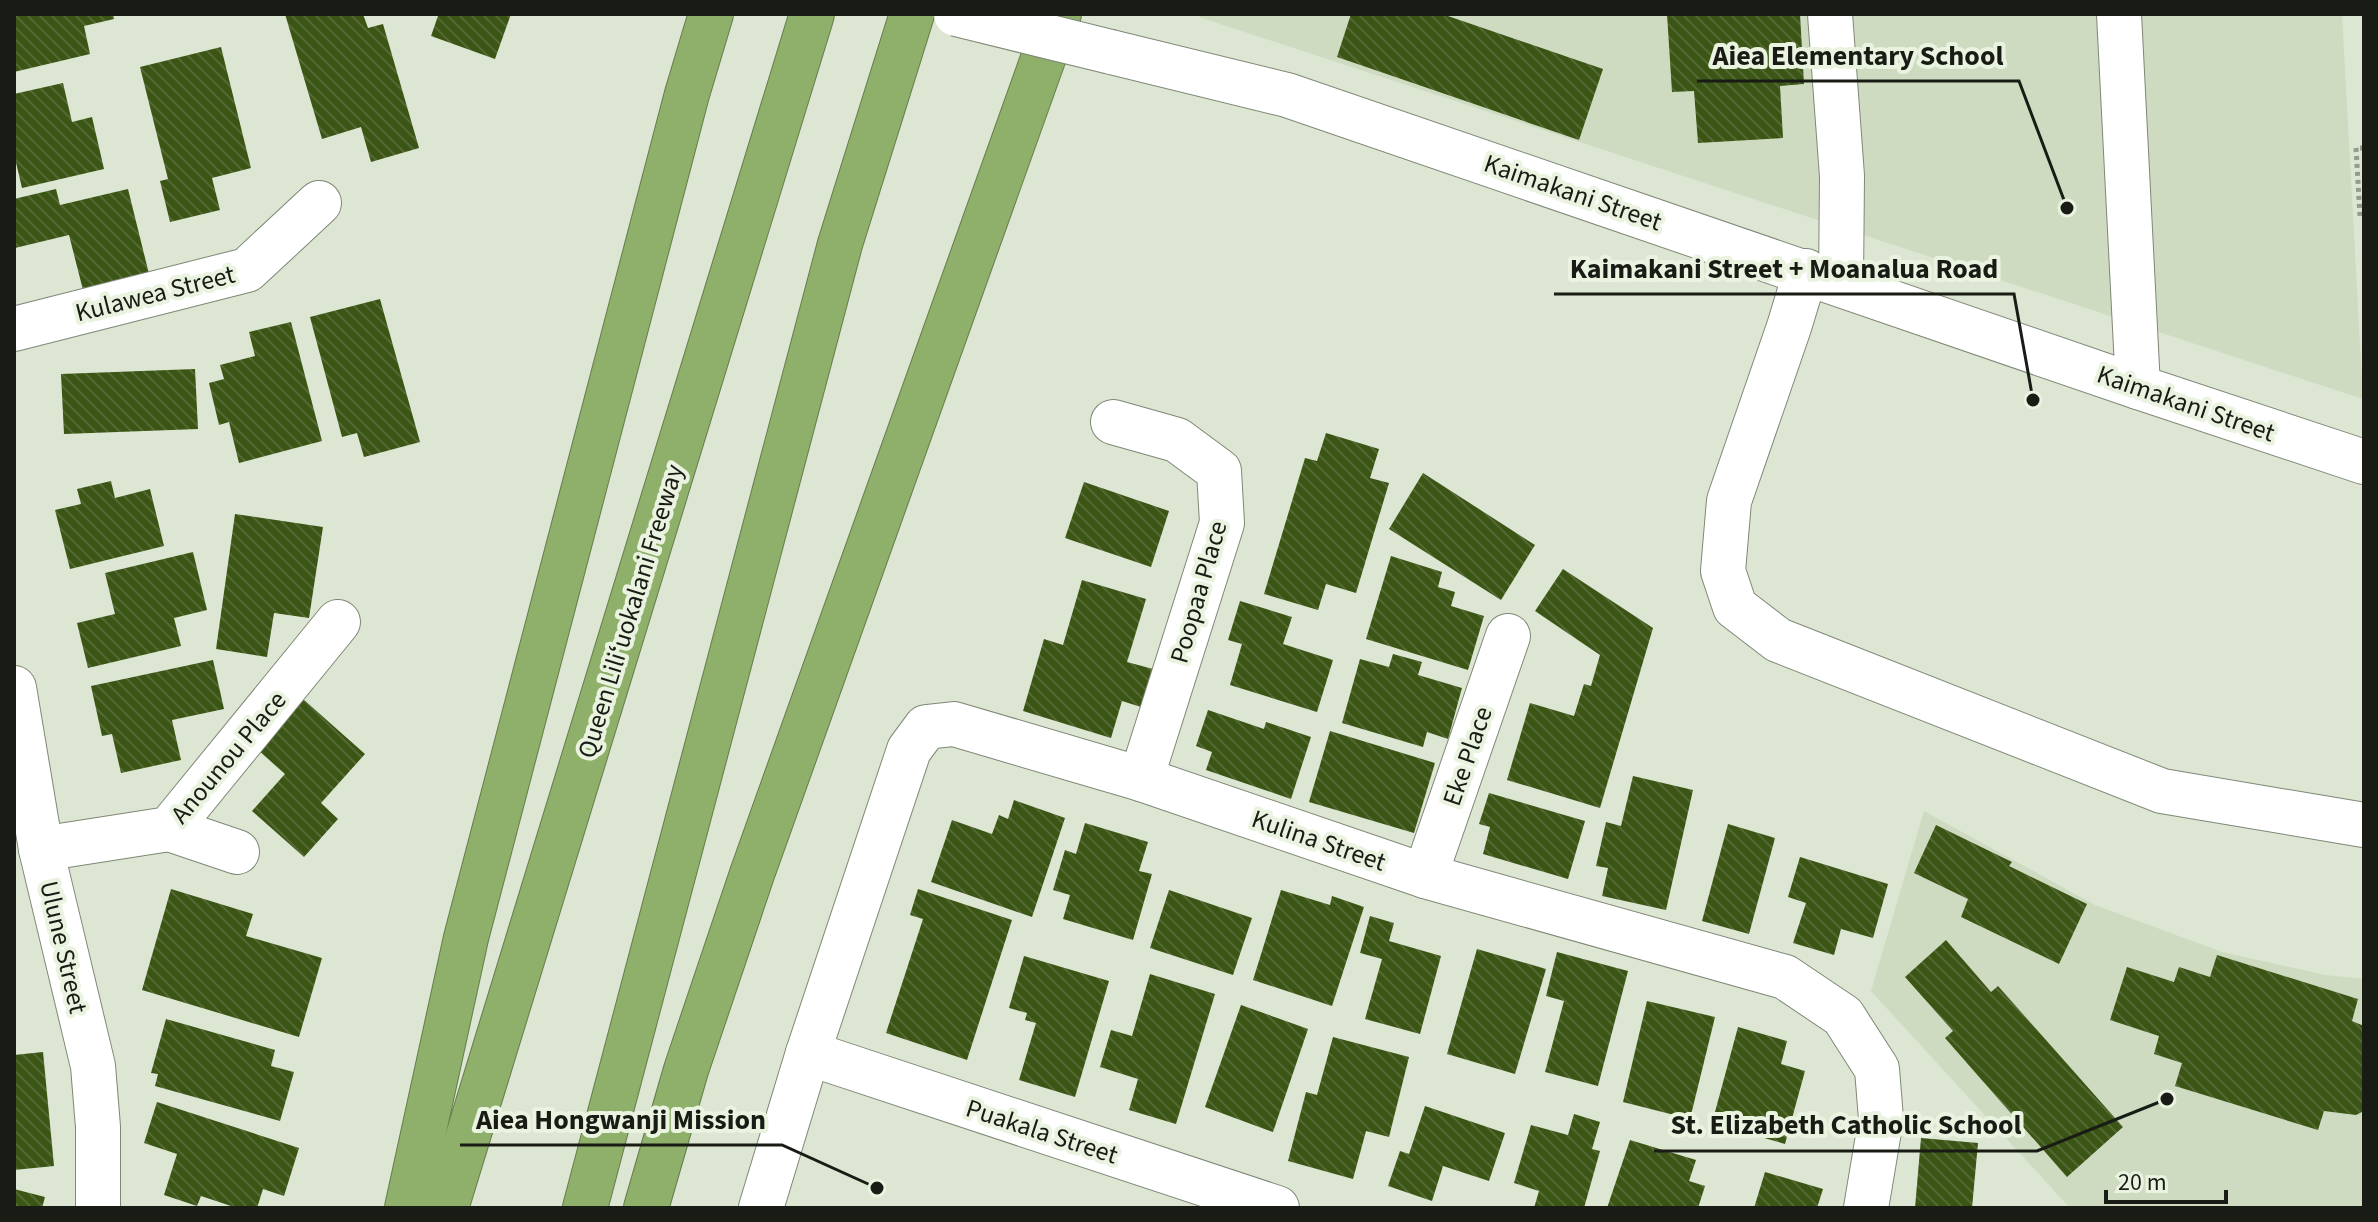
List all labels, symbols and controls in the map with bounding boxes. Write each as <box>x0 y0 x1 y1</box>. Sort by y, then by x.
callout: Aiea Elementary School <box>1697 29 2019 81</box>
text: Aiea Elementary School <box>1712 36 2003 76</box>
street label: Kaimakani Street <box>1479 145 1667 240</box>
callout: Kaimakani Street + Moanalua Road <box>1554 242 2014 294</box>
text: Kaimakani Street + Moanalua Road <box>1570 249 1998 289</box>
street label: Kulawea Street <box>71 256 239 331</box>
street label: Kaimakani Street <box>2092 356 2280 451</box>
street label: Queen Liliʻuokalani Freeway <box>568 460 693 763</box>
street label: Poopaa Place <box>1161 517 1236 668</box>
street label: Anounou Place <box>162 683 295 832</box>
street label: Eke Place <box>1433 702 1502 811</box>
street label: Kulina Street <box>1247 800 1391 881</box>
street label: Ulune Street <box>30 877 97 1017</box>
street label: Puakala Street <box>961 1090 1123 1174</box>
callout: Aiea Hongwanji Mission <box>460 1093 782 1145</box>
callout: St. Elizabeth Catholic School <box>1654 1099 2037 1151</box>
text: Aiea Hongwanji Mission <box>475 1100 766 1140</box>
text: St. Elizabeth Catholic School <box>1670 1105 2022 1145</box>
scale bar <box>2106 1154 2226 1204</box>
text: 20 m <box>2118 1165 2167 1200</box>

